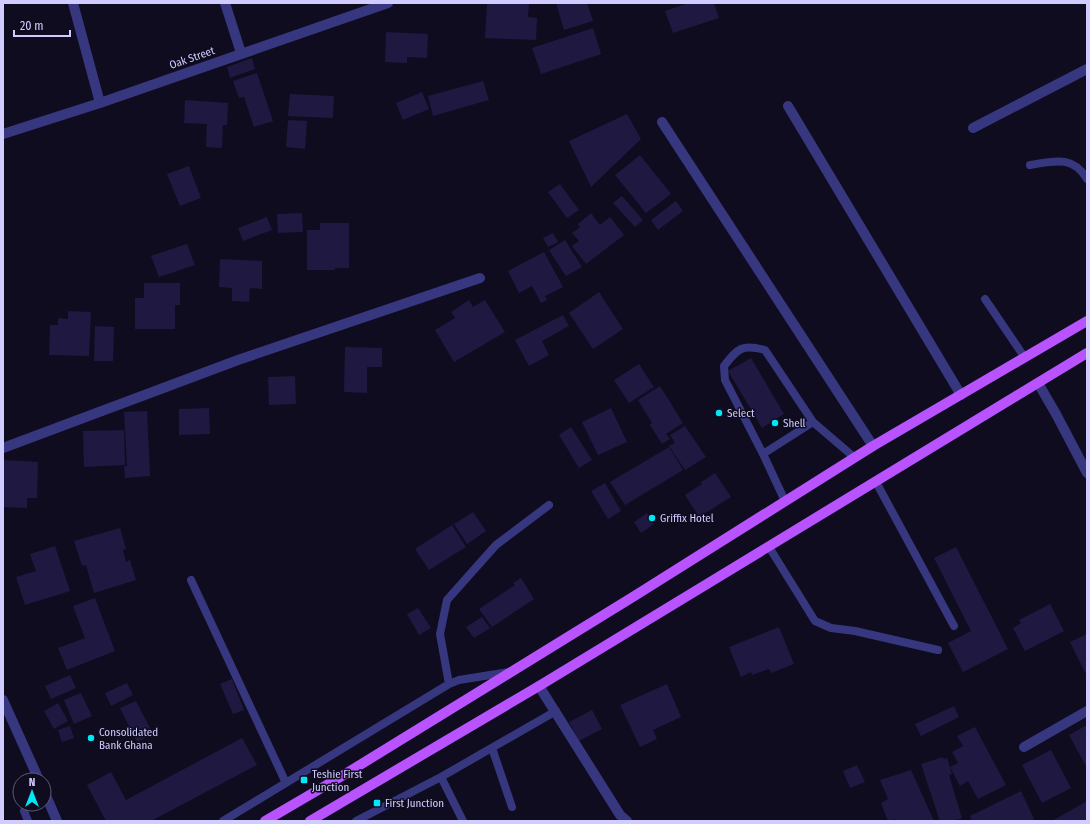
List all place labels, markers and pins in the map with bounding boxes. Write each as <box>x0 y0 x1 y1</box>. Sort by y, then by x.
place label: Select <box>727 407 755 420</box>
marker: Select <box>714 408 724 418</box>
place label: Shell <box>783 417 806 430</box>
marker: Shell <box>770 418 780 428</box>
place label: Griffix Hotel <box>660 512 714 525</box>
marker: Griffix Hotel <box>647 513 657 523</box>
place label: Consolidated Bank Ghana <box>99 726 158 752</box>
marker: Consolidated Bank Ghana <box>86 733 96 743</box>
place label: Teshie First Junction <box>312 768 363 794</box>
marker: Teshie First Junction <box>299 775 309 785</box>
place label: First Junction <box>385 797 444 810</box>
marker: First Junction <box>372 798 382 808</box>

